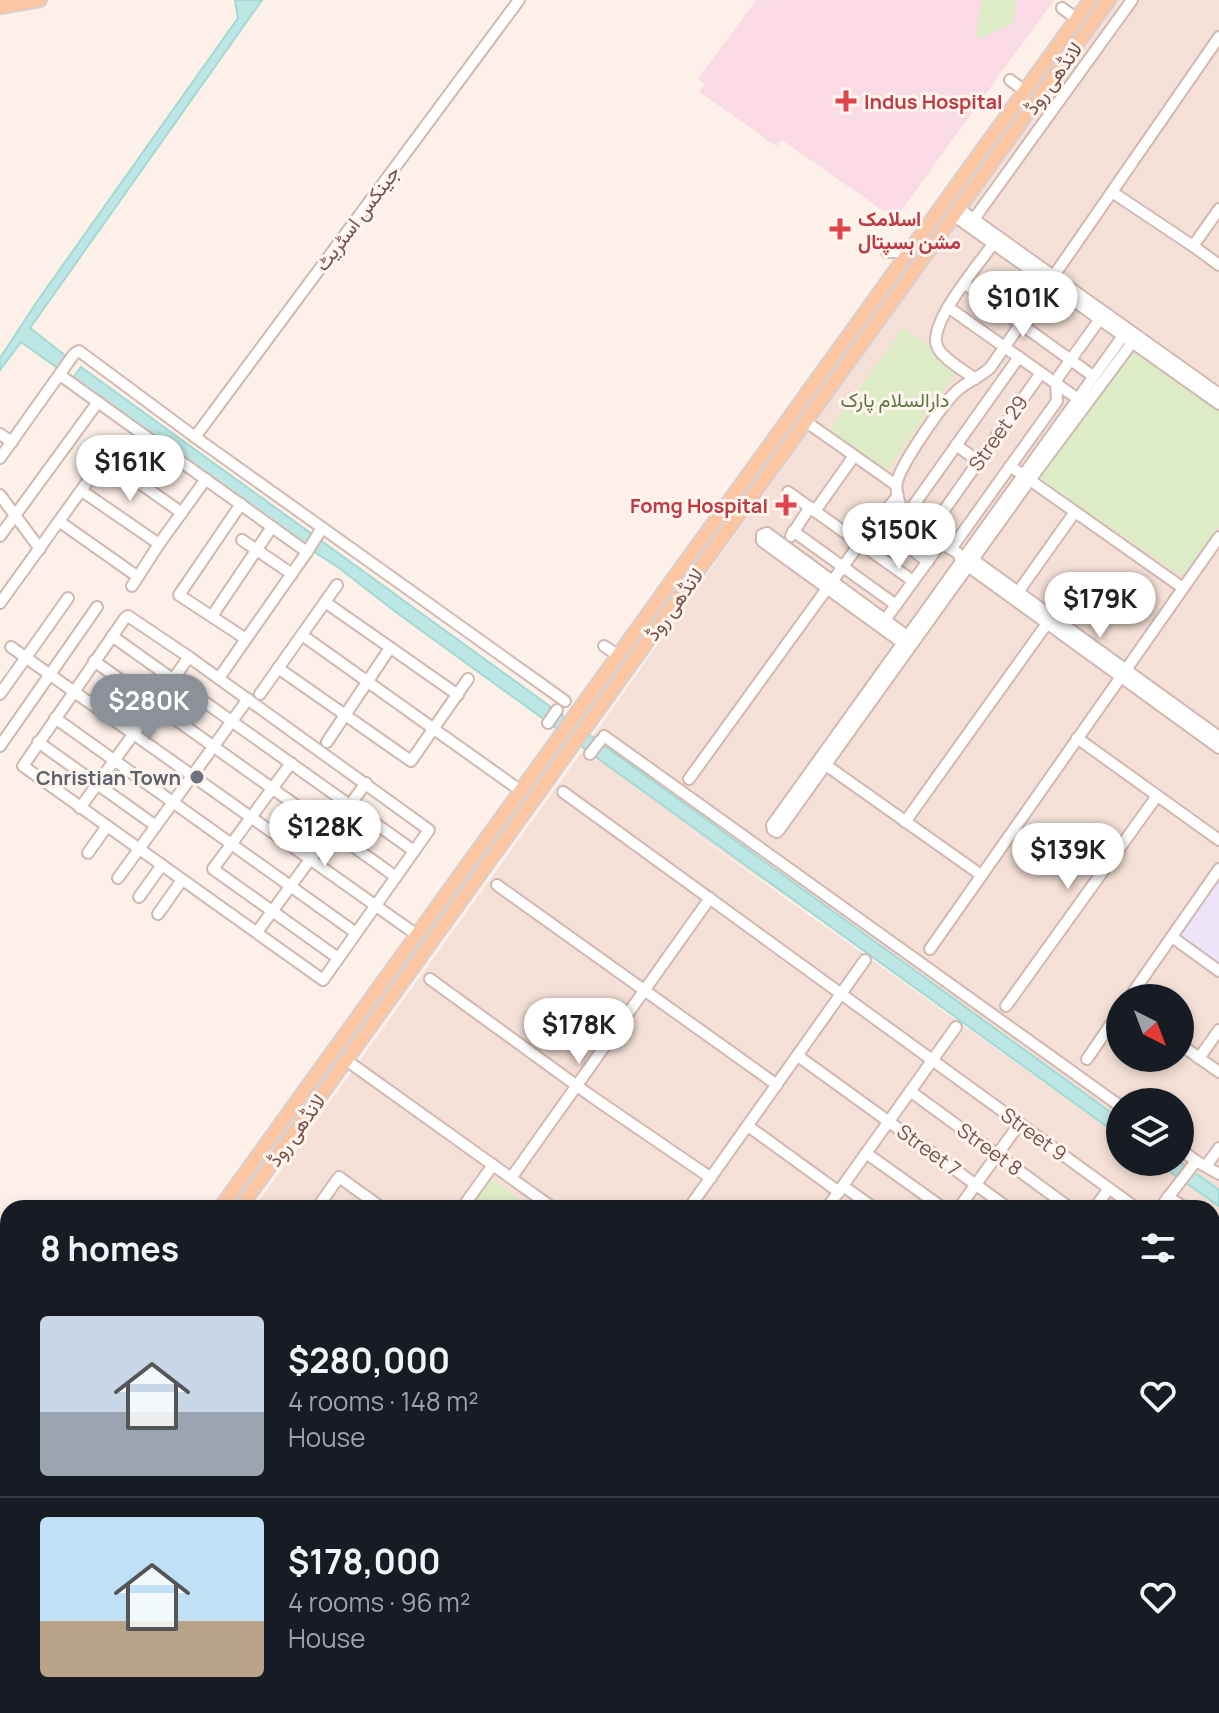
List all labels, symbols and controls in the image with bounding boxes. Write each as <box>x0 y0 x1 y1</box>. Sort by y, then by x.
street label: لانڈھی روڈ <box>1018 36 1088 120</box>
place label: Indus Hospital <box>864 88 1003 115</box>
marker: Indus Hospital <box>835 90 857 112</box>
street label: جینکس اسٹریٹ <box>308 160 406 276</box>
place label: اسلامک مشن ہسپتال <box>858 205 961 256</box>
marker: اسلامک مشن ہسپتال <box>829 218 851 240</box>
pin: $101K <box>967 271 1079 339</box>
text: $101K <box>986 279 1060 315</box>
park label: دارالسلام پارک <box>841 386 949 414</box>
street label: Street 29 <box>962 390 1034 476</box>
pin: $161K <box>74 435 186 503</box>
text: $161K <box>94 443 166 479</box>
place label: Fomg Hospital <box>630 492 768 519</box>
marker: Fomg Hospital <box>775 494 797 516</box>
pin: $150K <box>843 503 955 571</box>
text: $150K <box>861 511 937 547</box>
street label: لانڈھی روڈ <box>639 562 709 646</box>
pin: $179K <box>1044 572 1156 640</box>
text: $179K <box>1063 580 1137 616</box>
pin: $280K <box>93 674 205 742</box>
text: $280K <box>108 682 190 718</box>
place label: Christian Town <box>36 764 181 791</box>
marker: Christian Town <box>188 768 206 786</box>
pin: $128K <box>269 800 381 868</box>
text: $128K <box>287 808 363 844</box>
pin: $139K <box>1012 823 1124 891</box>
text: $139K <box>1030 831 1106 867</box>
north arrow <box>1106 984 1194 1072</box>
map controls <box>1106 984 1194 1176</box>
pin: $178K <box>523 998 635 1066</box>
text: $178K <box>542 1006 616 1042</box>
street label: لانڈھی روڈ <box>261 1088 331 1172</box>
button: layers <box>1106 1088 1194 1176</box>
street label: Street 9 <box>996 1101 1072 1167</box>
street label: Street 8 <box>952 1116 1028 1182</box>
street label: Street 7 <box>892 1118 966 1182</box>
text: 8 homes <box>40 1225 179 1271</box>
icon: filters <box>1136 1226 1180 1270</box>
text: $280,000 <box>288 1337 450 1383</box>
icon: home <box>104 1348 200 1444</box>
icon: heart <box>1136 1374 1180 1418</box>
text: 4 rooms · 148 m² <box>288 1383 479 1419</box>
text: House <box>288 1419 365 1455</box>
text: $178,000 <box>288 1538 441 1584</box>
icon: home <box>104 1549 200 1645</box>
icon: heart <box>1136 1575 1180 1619</box>
text: 4 rooms · 96 m² <box>288 1584 470 1620</box>
text: House <box>288 1620 365 1656</box>

